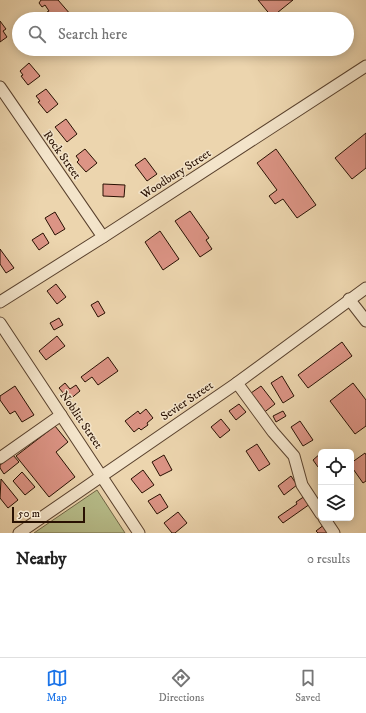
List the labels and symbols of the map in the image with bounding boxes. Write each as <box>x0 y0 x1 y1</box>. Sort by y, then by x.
street label: Rock Street <box>40 128 84 182</box>
street label: Woodbury Street <box>137 146 214 203</box>
street label: Sevier Street <box>158 378 216 424</box>
street label: Noblitt Street <box>56 388 106 452</box>
scale bar <box>12 505 85 524</box>

